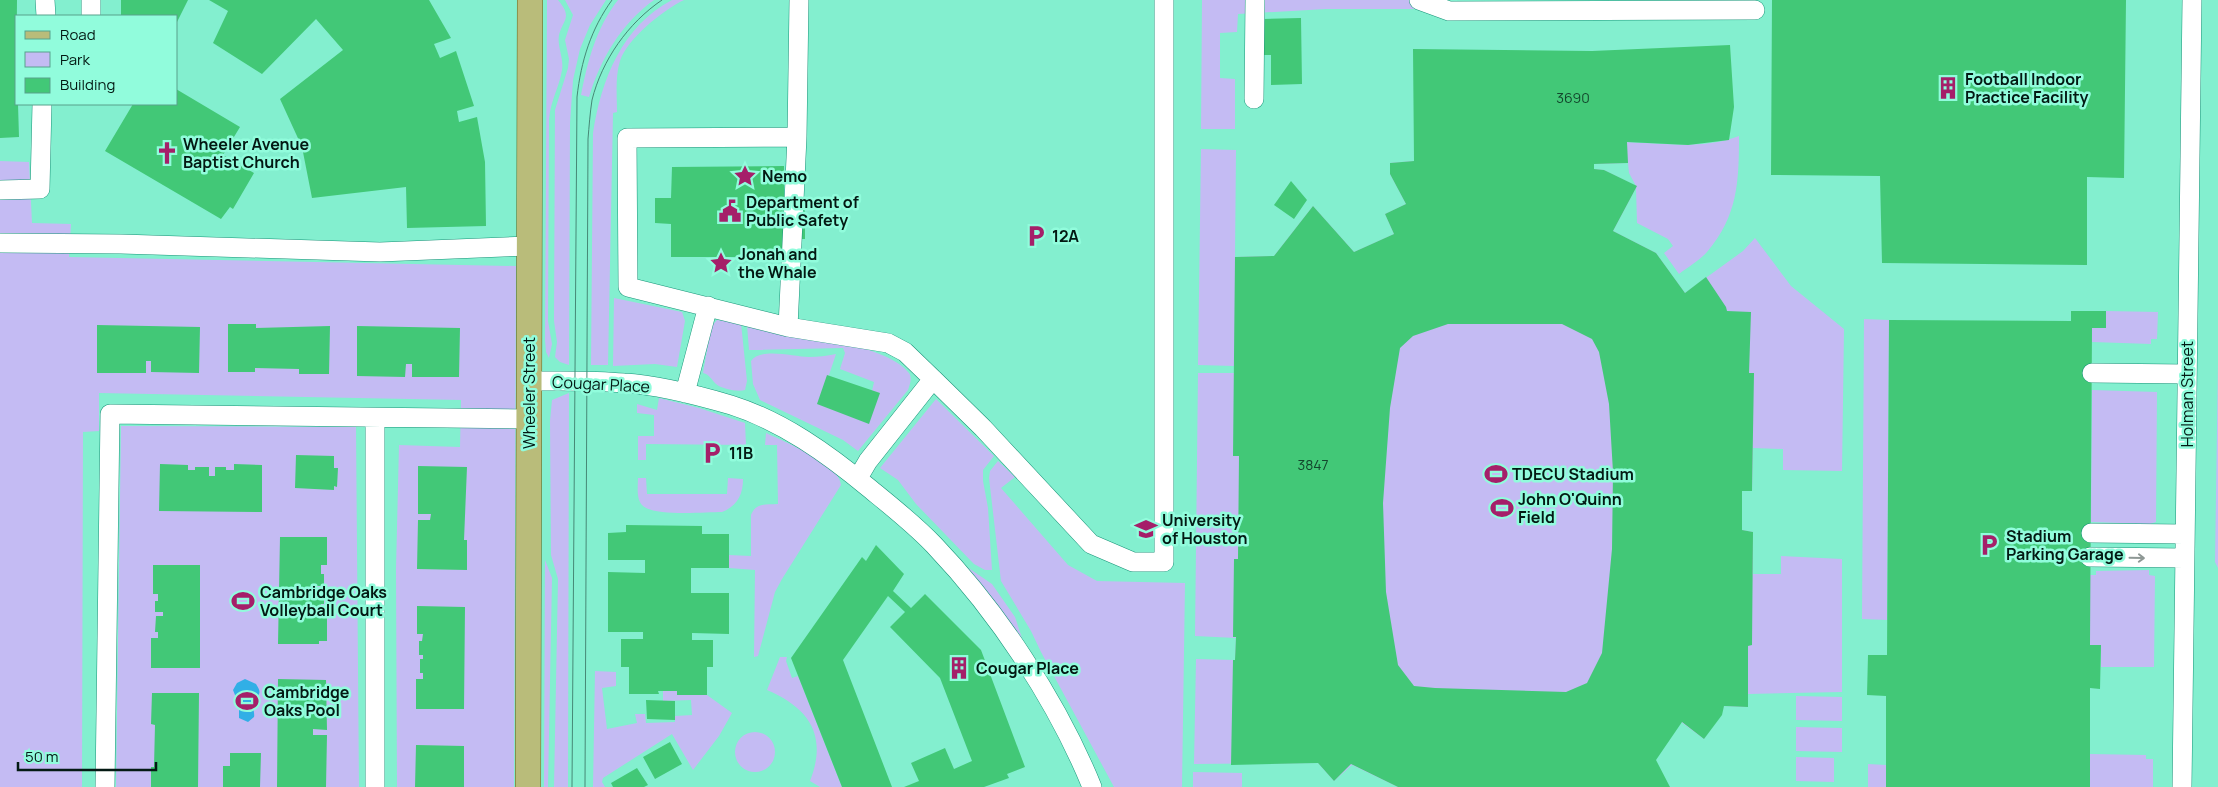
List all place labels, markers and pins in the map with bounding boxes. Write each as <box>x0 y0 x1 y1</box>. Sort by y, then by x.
place label: Football Indoor Practice Facility <box>1965 68 2088 108</box>
building icon: Football Indoor Practice Facility <box>1935 75 1961 101</box>
place label: Wheeler Avenue Baptist Church <box>183 133 310 173</box>
church icon: Wheeler Avenue Baptist Church <box>154 140 180 166</box>
place icon: Nemo <box>732 163 758 189</box>
place label: Nemo <box>762 165 807 187</box>
place label: Department of Public Safety <box>746 191 859 231</box>
public building icon: Department of Public Safety <box>717 198 743 224</box>
parking icon: 12A <box>1023 223 1049 249</box>
place label: 12A <box>1052 225 1079 247</box>
place label: Jonah and the Whale <box>738 243 817 283</box>
place icon: Jonah and the Whale <box>708 250 734 276</box>
parking icon: 11B <box>699 440 725 466</box>
place label: 11B <box>729 442 753 464</box>
sports icon: TDECU Stadium <box>1483 461 1509 487</box>
place label: TDECU Stadium <box>1512 463 1634 485</box>
place label: John O'Quinn Field <box>1518 488 1622 528</box>
sports icon: John O'Quinn Field <box>1489 495 1515 521</box>
place label: University of Houston <box>1162 509 1248 549</box>
school or university icon: University of Houston <box>1133 516 1159 542</box>
place label: Stadium Parking Garage <box>2006 525 2124 565</box>
parking icon: Stadium Parking Garage <box>1976 532 2002 558</box>
place label: Cambridge Oaks Volleyball Court <box>260 581 387 621</box>
sports icon: Cambridge Oaks Volleyball Court <box>230 588 256 614</box>
building icon: Cougar Place <box>946 655 972 681</box>
place label: Cougar Place <box>976 657 1079 679</box>
place label: Cambridge Oaks Pool <box>264 681 350 721</box>
sports icon: Cambridge Oaks Pool <box>234 688 260 714</box>

